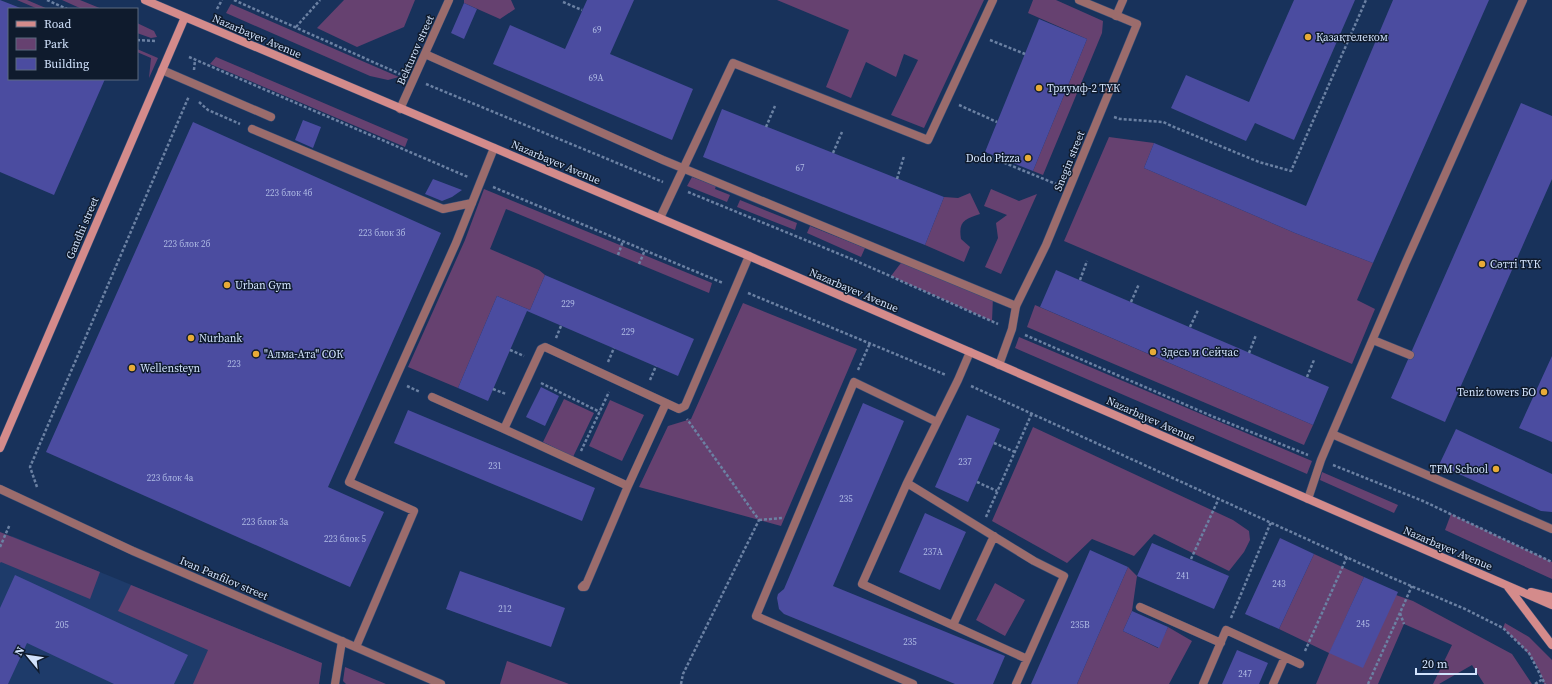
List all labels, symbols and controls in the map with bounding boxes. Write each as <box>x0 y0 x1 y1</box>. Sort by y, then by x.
legend <box>8 8 138 80</box>
street label: Nazarbayev Avenue <box>210 11 304 62</box>
street label: Bekturov street <box>393 13 438 87</box>
text: Road <box>44 16 71 32</box>
house number: 69 <box>592 24 602 36</box>
place label: Қазақтелеком <box>1316 30 1388 45</box>
marker: Қазақтелеком <box>1303 32 1313 42</box>
text: Park <box>44 36 69 52</box>
text: Building <box>44 56 89 72</box>
house number: 69А <box>589 72 604 84</box>
place label: Триумф-2 ТҮК <box>1047 81 1121 96</box>
marker: Триумф-2 ТҮК <box>1034 83 1044 93</box>
street label: Snegin street <box>1051 128 1089 194</box>
street label: Nazarbayev Avenue <box>509 137 603 188</box>
place label: Dodo Pizza <box>966 151 1020 166</box>
marker: Dodo Pizza <box>1023 153 1033 163</box>
house number: 67 <box>795 162 805 174</box>
house number: 223 блок 4б <box>266 187 313 199</box>
street label: Gandhi street <box>63 194 102 262</box>
house number: 223 блок 3б <box>359 227 406 239</box>
house number: 223 блок 2б <box>164 238 211 250</box>
place label: Сәтті ТҮК <box>1490 257 1541 272</box>
marker: Сәтті ТҮК <box>1477 259 1487 269</box>
street label: Nazarbayev Avenue <box>807 265 901 316</box>
place label: Urban Gym <box>235 278 291 293</box>
marker: Urban Gym <box>222 280 232 290</box>
house number: 229 <box>561 298 575 310</box>
house number: 229 <box>621 326 635 338</box>
place label: Nurbank <box>199 331 243 346</box>
marker: Nurbank <box>186 333 196 343</box>
place label: Здесь и Сейчас <box>1161 345 1239 360</box>
place label: "Алма-Ата" СОК <box>264 347 344 362</box>
marker: Здесь и Сейчас <box>1148 347 1158 357</box>
marker: "Алма-Ата" СОК <box>251 349 261 359</box>
house number: 223 <box>227 358 241 370</box>
place label: Wellensteyn <box>140 361 201 376</box>
marker: Wellensteyn <box>127 363 137 373</box>
place label: Teniz towers БО <box>1457 385 1536 400</box>
marker: Teniz towers БО <box>1539 387 1549 397</box>
street label: Nazarbayev Avenue <box>1104 393 1198 446</box>
house number: 237 <box>958 456 972 468</box>
house number: 231 <box>488 460 502 472</box>
place label: TFM School <box>1430 462 1488 477</box>
marker: TFM School <box>1491 464 1501 474</box>
house number: 223 блок 4а <box>147 472 194 484</box>
house number: 235 <box>839 493 853 505</box>
house number: 223 блок 3а <box>242 516 289 528</box>
street label: Nazarbayev Avenue <box>1401 523 1495 574</box>
house number: 223 блок 5 <box>324 533 366 545</box>
house number: 237А <box>923 546 943 558</box>
street label: Ivan Panfilov street <box>177 553 271 604</box>
house number: 241 <box>1176 570 1190 582</box>
house number: 243 <box>1272 578 1286 590</box>
house number: 212 <box>498 603 512 615</box>
house number: 245 <box>1356 618 1370 630</box>
house number: 205 <box>55 619 69 631</box>
house number: 235В <box>1070 619 1090 631</box>
north arrow <box>8 636 48 676</box>
house number: 235 <box>903 636 917 648</box>
text: N <box>11 644 28 659</box>
scale bar <box>1416 650 1476 676</box>
text: 20 m <box>1422 656 1448 672</box>
house number: 247 <box>1238 668 1252 680</box>

